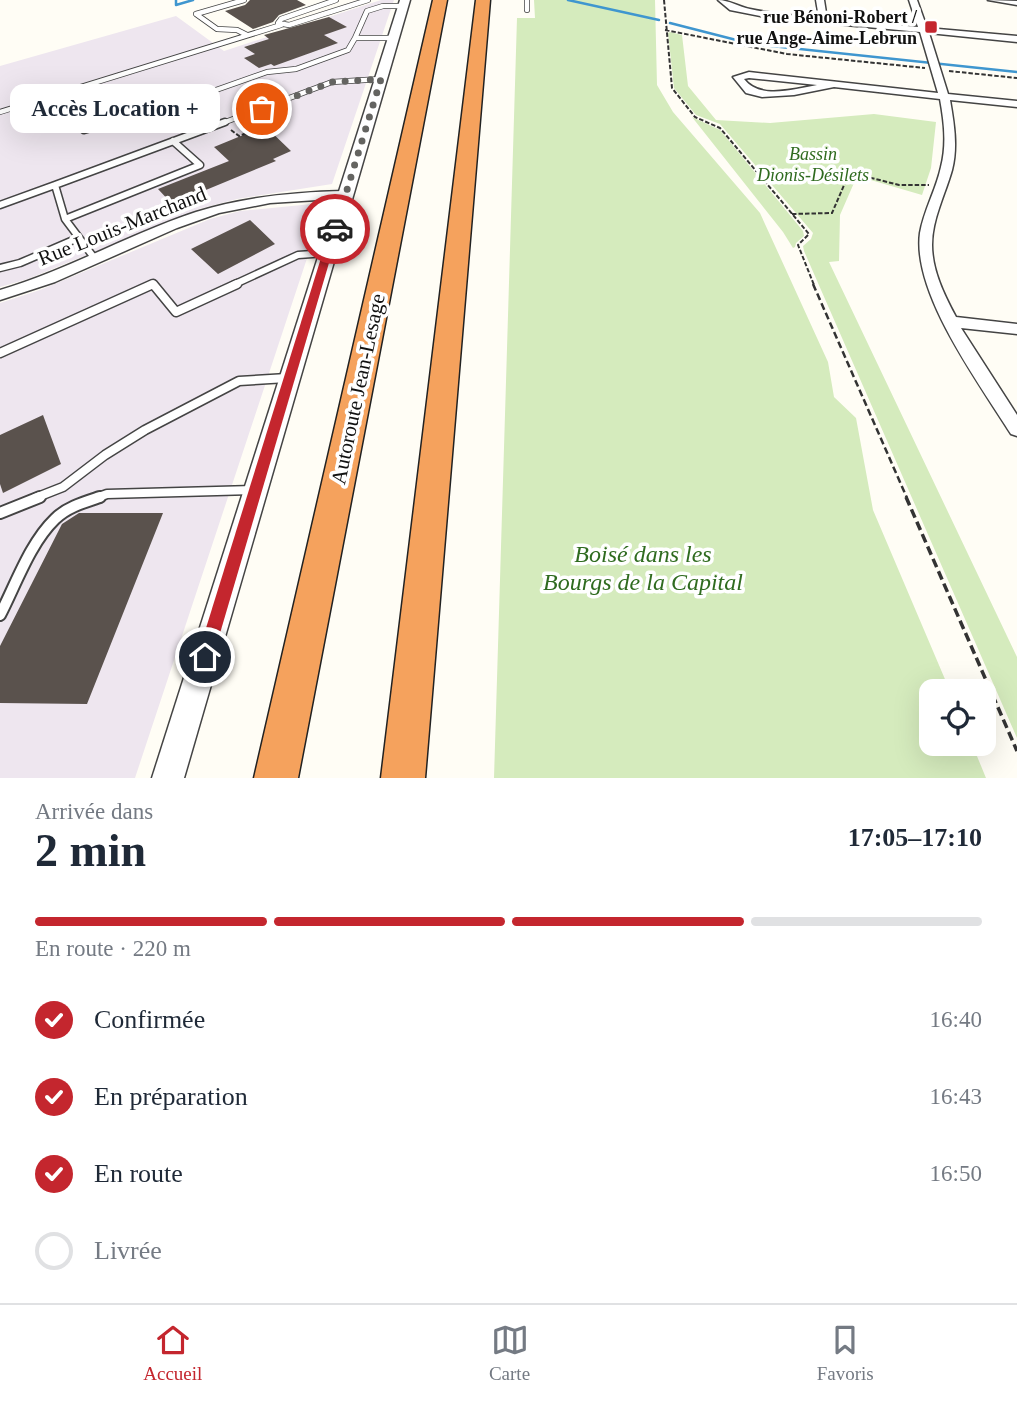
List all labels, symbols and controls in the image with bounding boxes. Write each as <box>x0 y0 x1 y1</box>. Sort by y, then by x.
place label: rue Bénoni-Robert / rue Ange-Aime-Lebrun <box>737 7 918 48</box>
marker: rue Bénoni-Robert / rue Ange-Aime-Lebrun <box>923 19 939 35</box>
pin <box>232 79 292 139</box>
callout: Accès Location + <box>10 84 220 134</box>
icon: bag <box>243 90 281 128</box>
text: Accès Location + <box>31 96 199 121</box>
park label: Bassin Dionis-Désilets <box>756 144 869 185</box>
street label: Rue Louis-Marchand <box>35 181 210 271</box>
courier <box>300 194 370 264</box>
icon: car <box>316 210 354 248</box>
street label: Autoroute Jean-Lesage <box>326 292 390 486</box>
park label: Boisé dans les Bourgs de la Capital <box>543 541 743 595</box>
pin <box>175 627 235 687</box>
icon: home <box>186 638 224 676</box>
map controls <box>919 679 996 756</box>
button: locate <box>919 679 996 756</box>
text: Arrivée dans <box>35 799 153 824</box>
text: 17:05–17:10 <box>848 823 982 852</box>
text: 2 min <box>35 825 146 876</box>
text: En route · 220 m <box>35 936 191 961</box>
icon: check <box>35 1001 73 1039</box>
text: Confirmée <box>94 1005 205 1034</box>
text: 16:40 <box>930 1007 982 1032</box>
icon: check <box>35 1078 73 1116</box>
text: En préparation <box>94 1082 248 1111</box>
text: 16:43 <box>930 1084 982 1109</box>
icon: check <box>35 1155 73 1193</box>
text: En route <box>94 1159 183 1188</box>
text: 16:50 <box>930 1161 982 1186</box>
text: Livrée <box>94 1236 162 1265</box>
tab: Accueil <box>143 1321 202 1385</box>
tab: Carte <box>489 1321 530 1385</box>
tab: Favoris <box>817 1321 874 1385</box>

